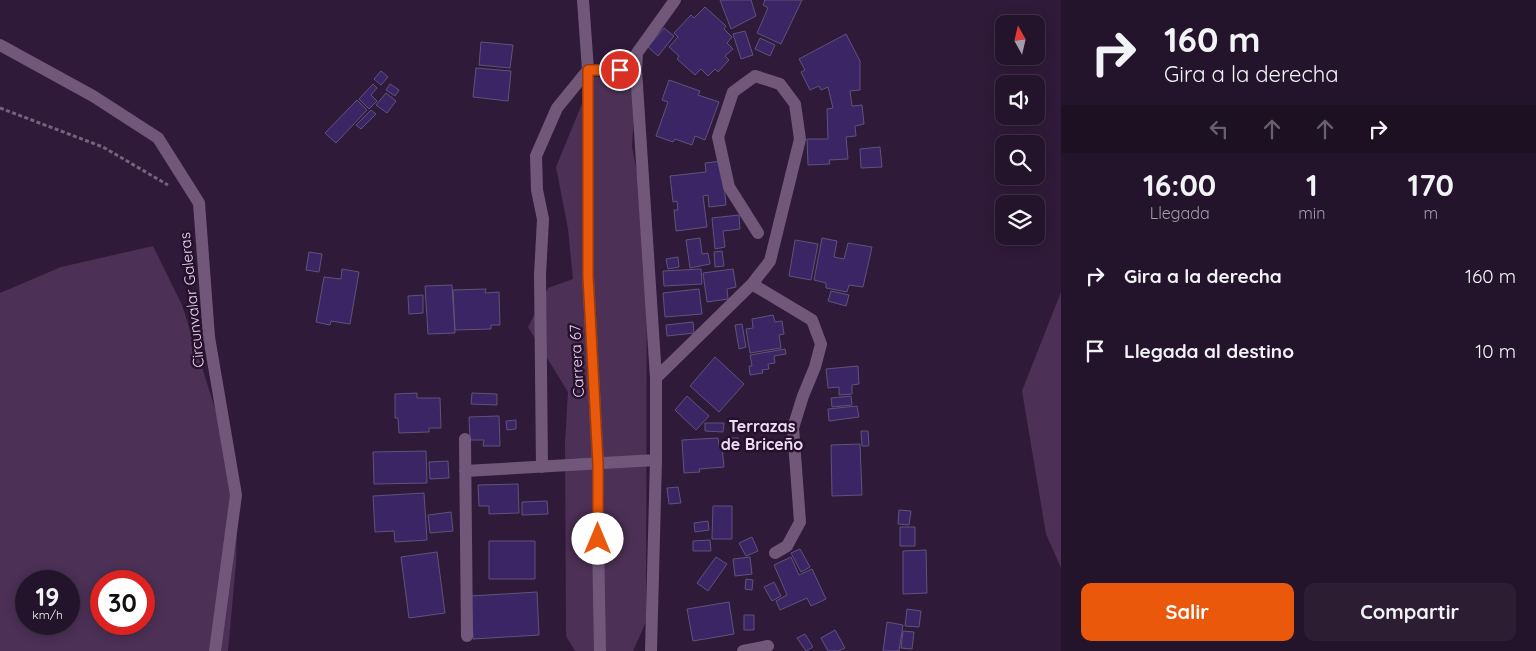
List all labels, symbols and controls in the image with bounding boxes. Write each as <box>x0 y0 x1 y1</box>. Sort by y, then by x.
north arrow <box>995 15 1045 65</box>
map controls <box>995 15 1045 245</box>
text: 160 m <box>1164 17 1261 61</box>
icon: right <box>1081 20 1146 85</box>
pin <box>599 49 641 91</box>
icon: arrive <box>606 56 634 84</box>
text: Gira a la derecha <box>1164 60 1339 88</box>
button: sound <box>995 75 1045 125</box>
icon: left <box>1205 115 1233 143</box>
icon: ahead <box>1258 115 1286 143</box>
icon: ahead <box>1311 115 1339 143</box>
icon: right <box>1364 115 1392 143</box>
button: search <box>995 135 1045 185</box>
text: 16:00 <box>1143 166 1216 204</box>
text: 1 <box>1306 166 1318 204</box>
text: 170 <box>1407 166 1454 204</box>
button: layers <box>995 195 1045 245</box>
text: Llegada <box>1150 203 1210 223</box>
text: min <box>1298 203 1326 223</box>
text: m <box>1423 203 1438 223</box>
street label: Circunvalar Galeras <box>175 231 208 369</box>
icon: right <box>1081 262 1109 290</box>
text: Gira a la derecha <box>1124 264 1282 288</box>
text: 160 m <box>1465 264 1516 288</box>
street label: Carrera 67 <box>565 324 588 398</box>
icon: arrive <box>1081 337 1109 365</box>
text: Llegada al destino <box>1124 339 1294 363</box>
text: 10 m <box>1475 339 1516 363</box>
district label: Terrazas de Briceño <box>721 416 803 454</box>
position arrow <box>571 512 623 564</box>
speed limit sign: 30 <box>90 570 155 635</box>
text: 19 <box>36 581 59 612</box>
button: Salir <box>1081 583 1294 641</box>
button: Compartir <box>1304 583 1516 641</box>
text: km/h <box>32 607 63 622</box>

